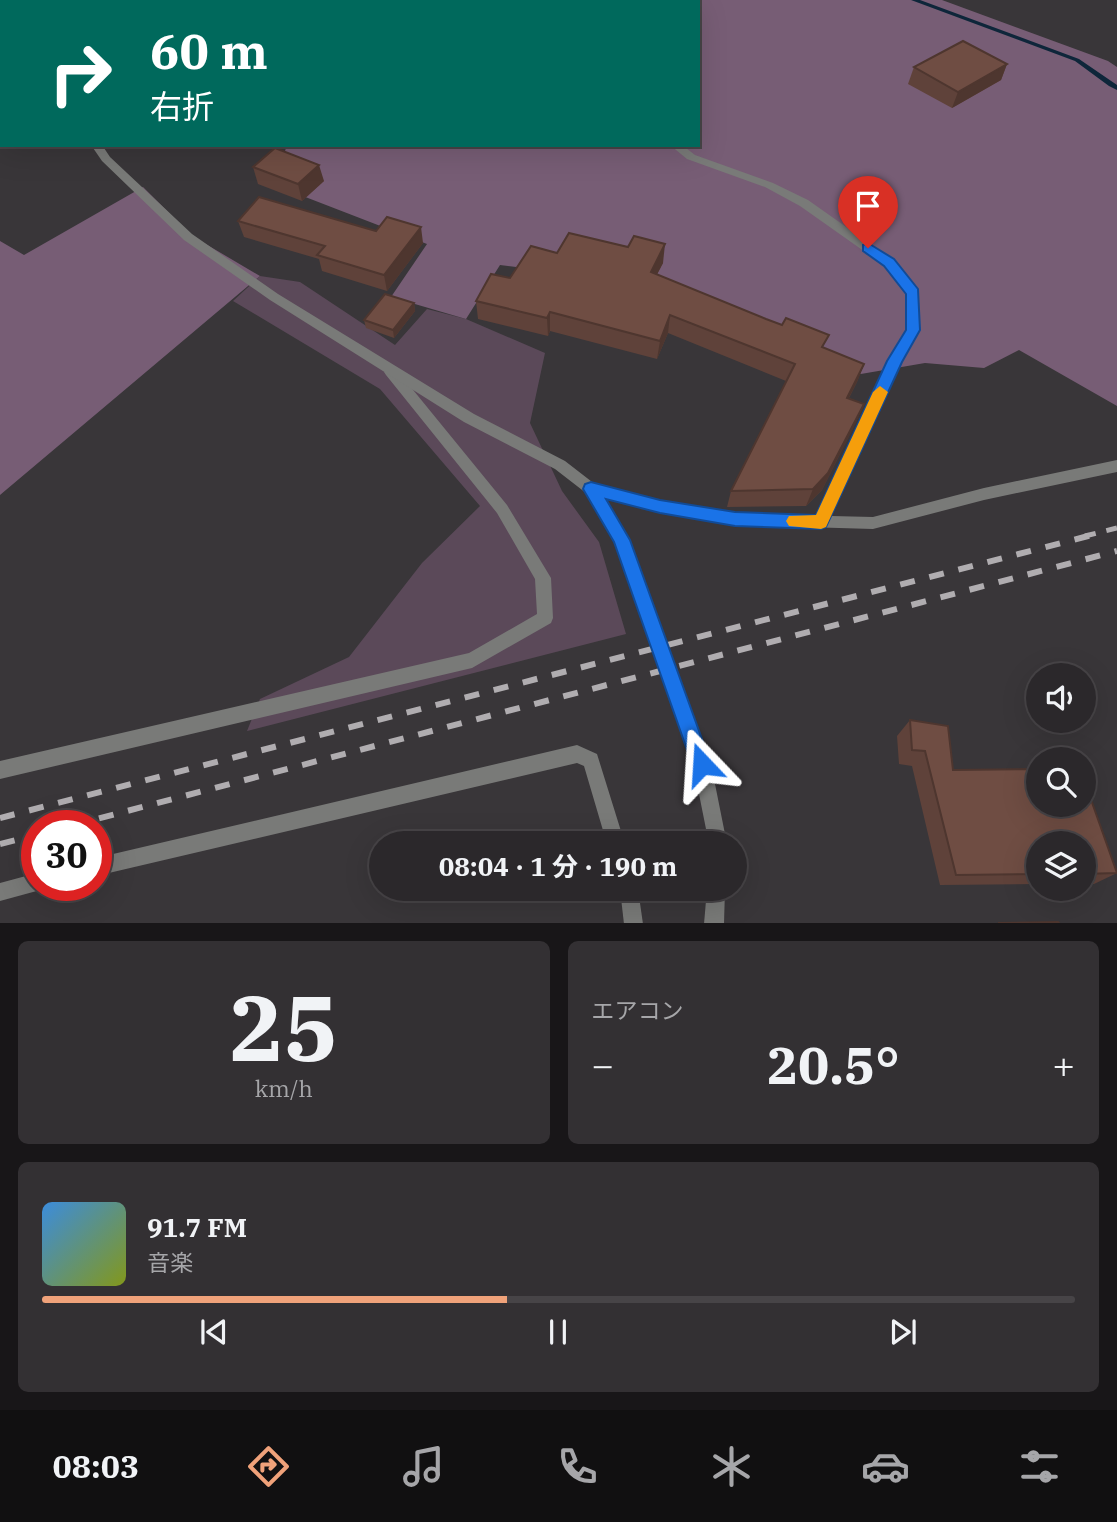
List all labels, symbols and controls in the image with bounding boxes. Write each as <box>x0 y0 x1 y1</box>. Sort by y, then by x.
text: 60 m <box>150 19 268 82</box>
icon: right <box>35 28 126 119</box>
text: 右折 <box>150 85 214 127</box>
pin <box>838 176 898 248</box>
icon: arrive <box>849 187 887 225</box>
map controls <box>1026 663 1096 901</box>
button: sound <box>1026 663 1096 733</box>
position arrow <box>665 727 739 801</box>
button: search <box>1026 747 1096 817</box>
speed limit sign: 30 <box>21 810 112 901</box>
button: layers <box>1026 831 1096 901</box>
text: 08:04 · 1 分 · 190 m <box>439 849 677 883</box>
text: 25 <box>229 968 338 1086</box>
text: エアコン <box>592 995 684 1025</box>
text: 20.5° <box>767 1031 900 1098</box>
text: − <box>592 1040 614 1089</box>
text: + <box>1052 1040 1075 1089</box>
text: km/h <box>255 1073 313 1103</box>
text: 91.7 FM <box>147 1210 247 1244</box>
text: 音楽 <box>147 1247 193 1277</box>
icon: previous <box>195 1313 233 1351</box>
icon: pause <box>539 1313 577 1351</box>
icon: next <box>884 1313 922 1351</box>
icon: directions <box>244 1442 293 1491</box>
icon: music <box>399 1442 448 1491</box>
icon: phone <box>553 1442 602 1491</box>
icon: climate <box>707 1442 756 1491</box>
icon: car <box>861 1442 910 1491</box>
icon: filters <box>1015 1442 1064 1491</box>
text: 08:03 <box>53 1445 139 1487</box>

